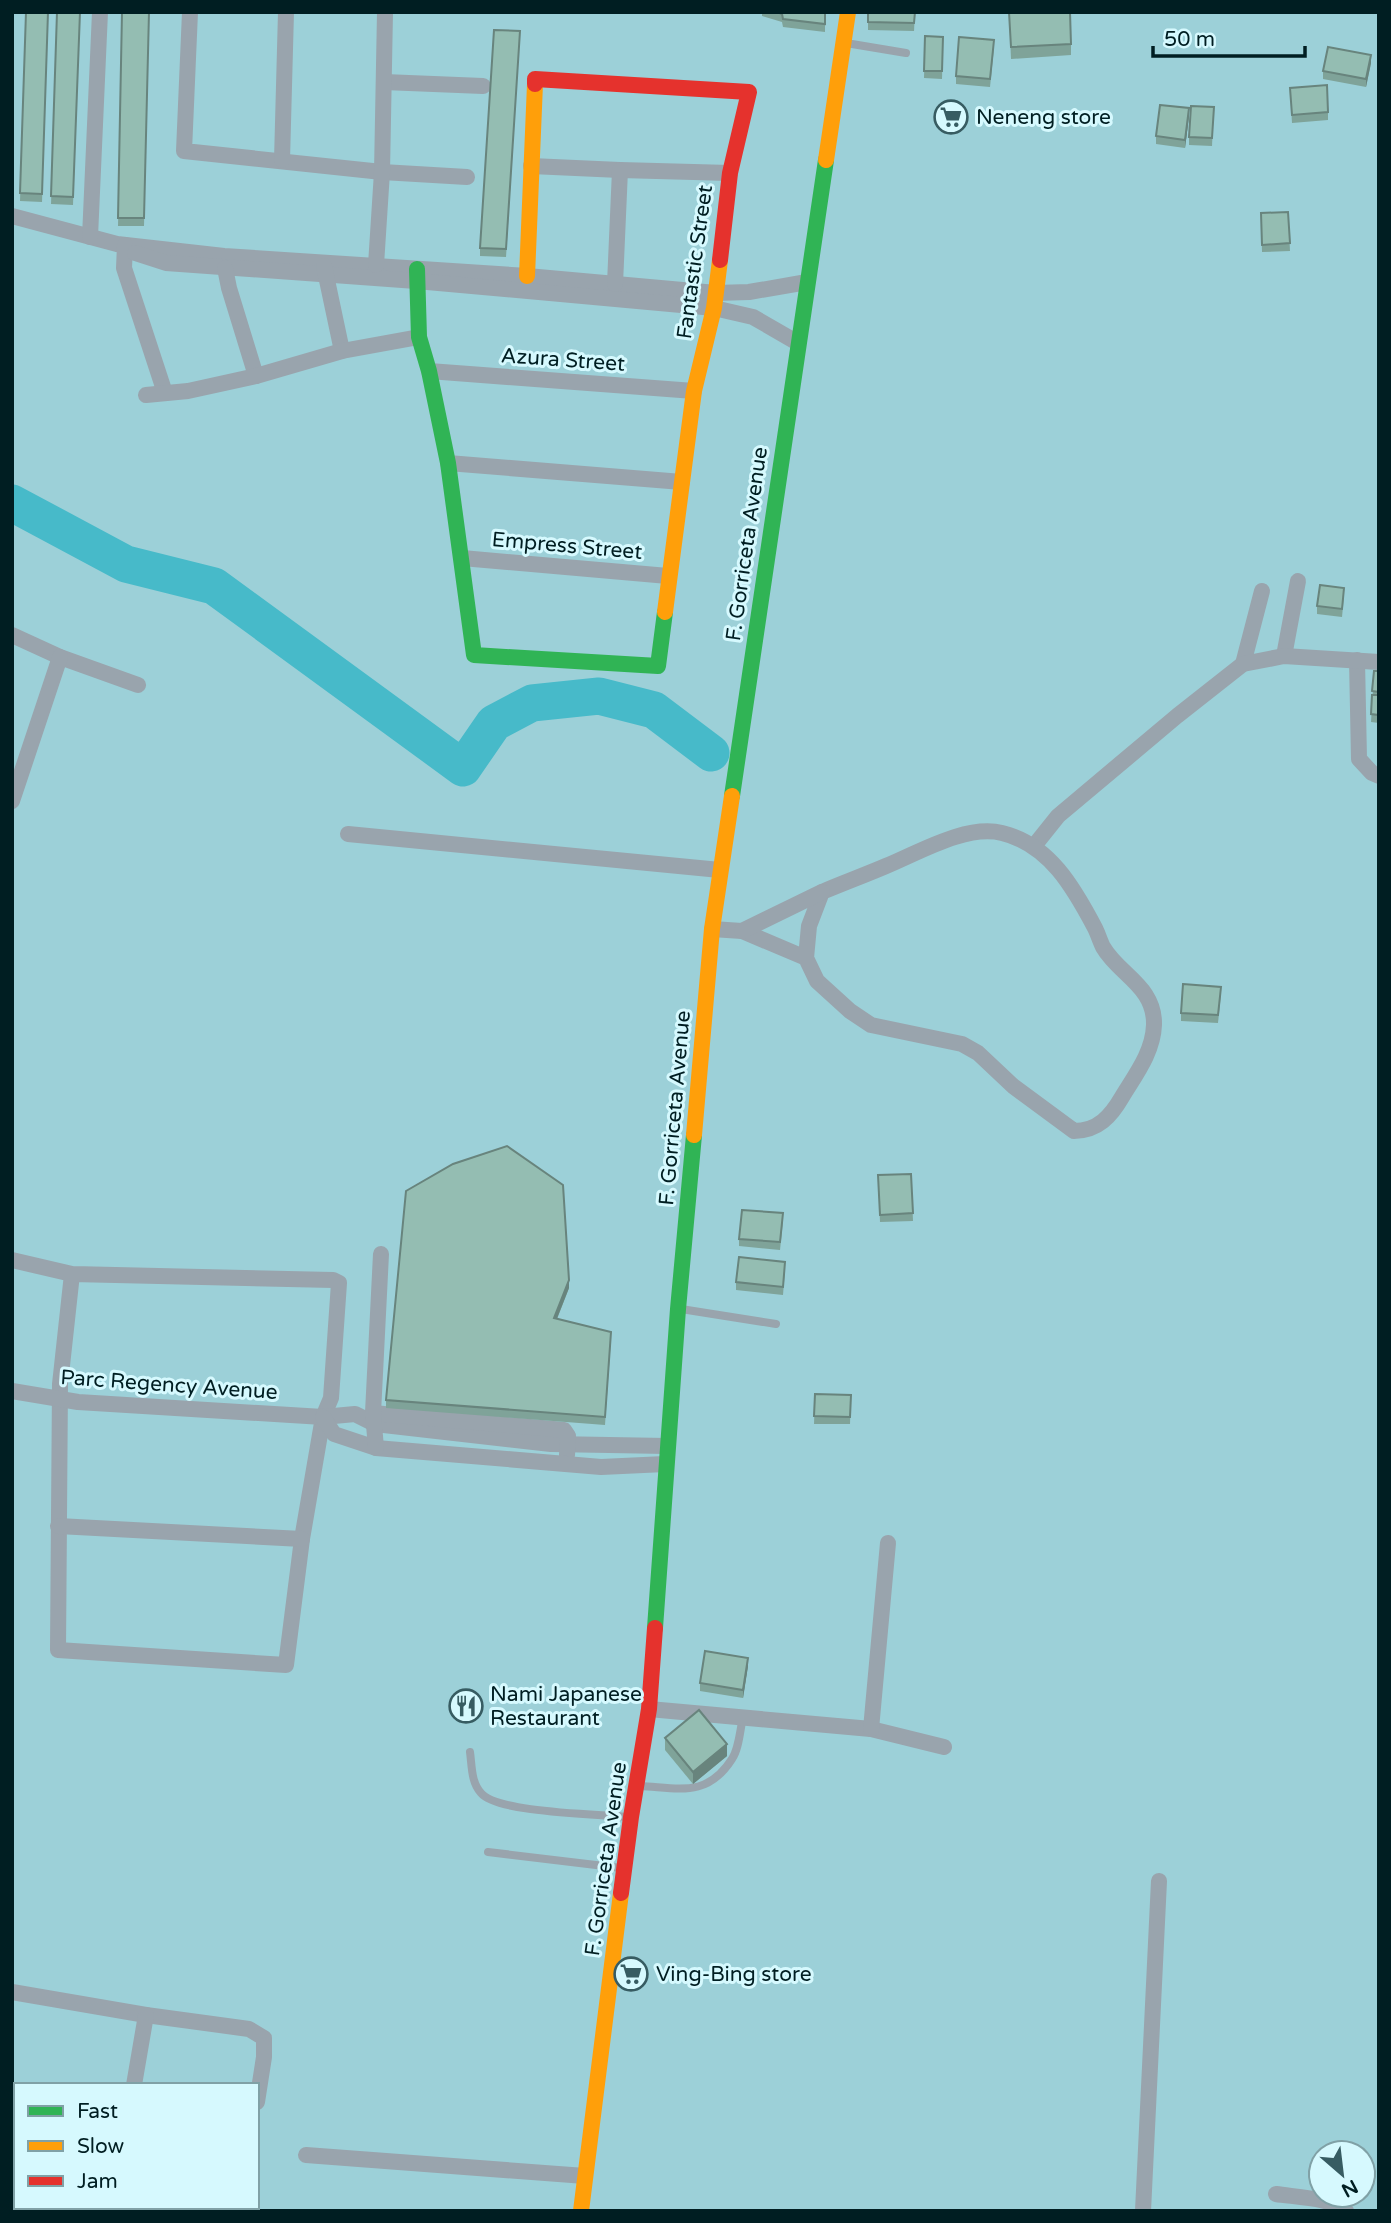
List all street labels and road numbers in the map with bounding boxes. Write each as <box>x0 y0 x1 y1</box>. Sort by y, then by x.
street label: Fantastic Street <box>672 183 718 341</box>
street label: Azura Street <box>500 343 626 377</box>
street label: F. Gorriceta Avenue <box>721 445 773 643</box>
street label: Empress Street <box>491 527 643 565</box>
street label: F. Gorriceta Avenue <box>654 1009 696 1207</box>
street label: Parc Regency Avenue <box>60 1365 279 1405</box>
street label: F. Gorriceta Avenue <box>580 1760 632 1958</box>

